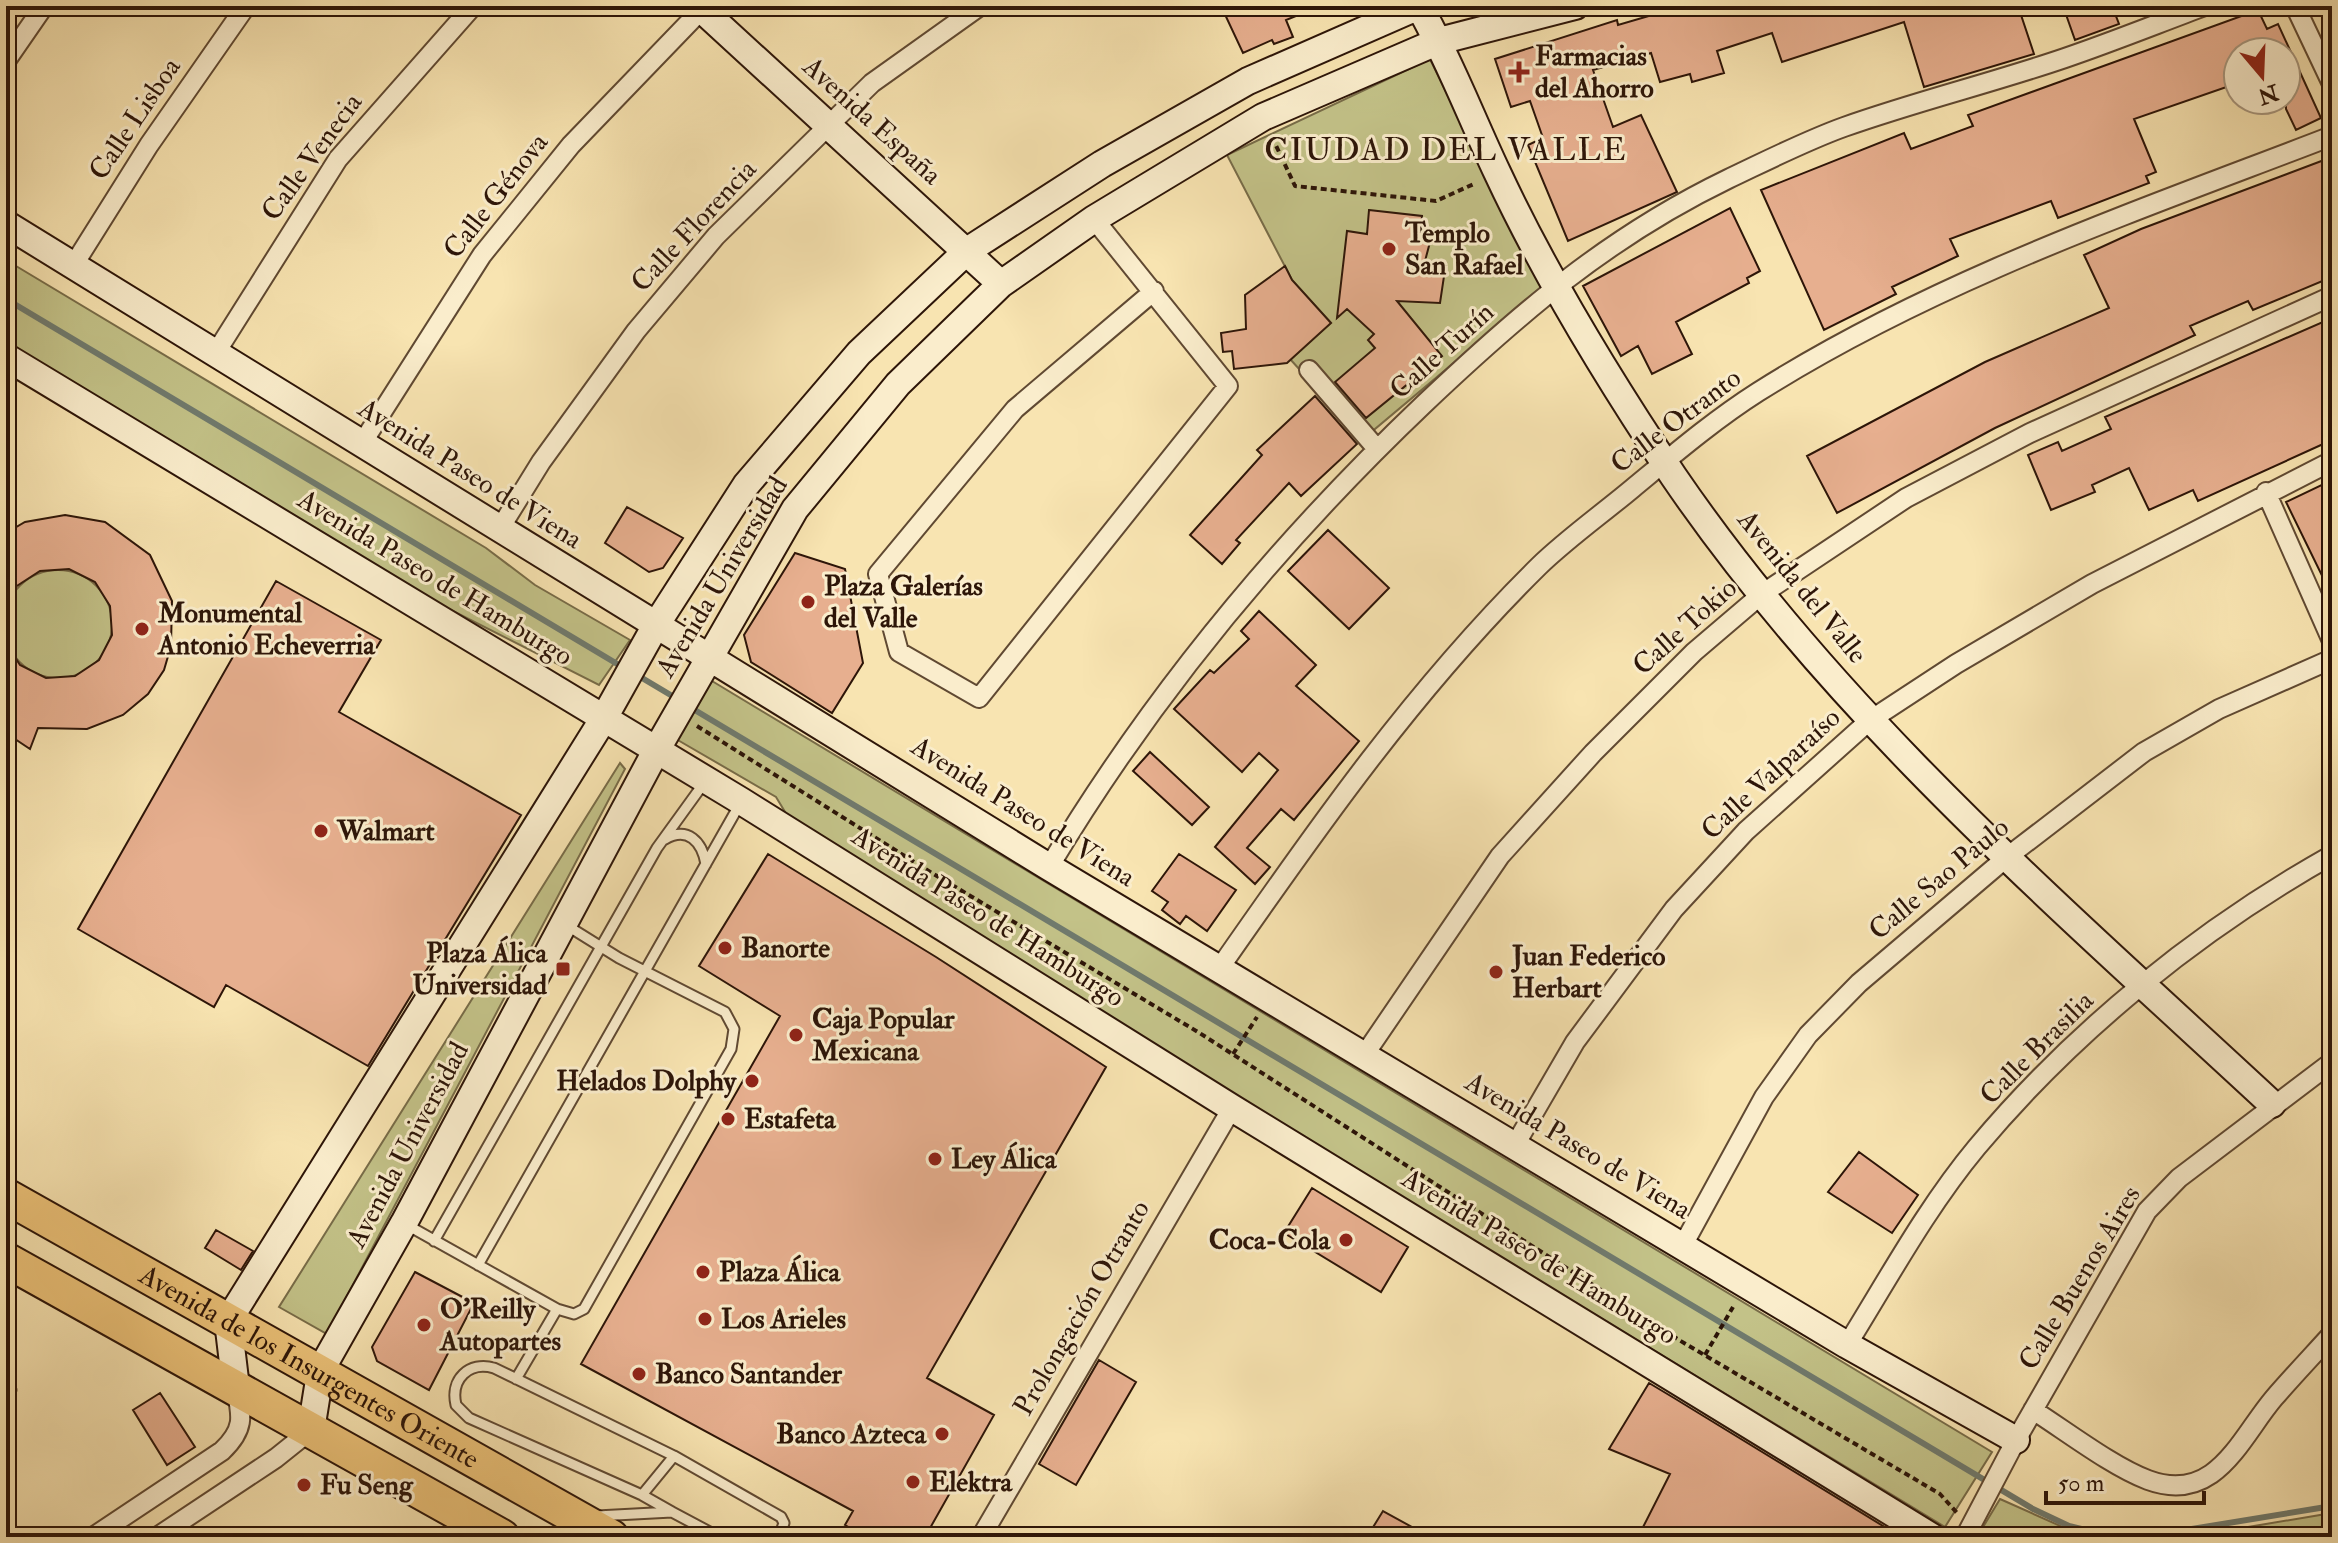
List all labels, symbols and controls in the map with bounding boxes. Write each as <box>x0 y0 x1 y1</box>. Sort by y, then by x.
north arrow <box>2222 36 2302 116</box>
place label: Farmacias del Ahorro <box>1535 39 1654 106</box>
street label: Avenida España <box>795 49 949 193</box>
street label: Calle Lisboa <box>81 51 189 187</box>
marker: Farmacias del Ahorro <box>1510 63 1528 81</box>
text: N <box>2254 77 2283 111</box>
street label: Calle Venecia <box>254 86 370 228</box>
street label: Calle Génova <box>436 126 556 266</box>
district label: CIUDAD DEL VALLE <box>1264 130 1628 170</box>
street label: Calle Florencia <box>624 152 765 300</box>
place label: Templo San Rafael <box>1404 216 1524 283</box>
marker: Templo San Rafael <box>1380 240 1398 258</box>
street label: Calle Turín <box>1383 295 1501 407</box>
street label: Calle Otranto <box>1604 361 1748 481</box>
street label: Avenida Paseo de Viena <box>351 390 589 557</box>
street label: Avenida Universidad <box>648 470 796 685</box>
street label: Avenida Paseo de Hamburgo <box>290 481 579 674</box>
street label: Avenida del Valle <box>1729 503 1875 671</box>
place label: Plaza Galerías del Valle <box>824 569 983 636</box>
street label: Calle Tokio <box>1626 571 1744 683</box>
marker: Plaza Galerías del Valle <box>799 593 817 611</box>
place label: Monumental Antonio Echeverria <box>157 596 376 663</box>
marker: Monumental Antonio Echeverria <box>133 620 151 638</box>
street label: Calle Valparaíso <box>1694 700 1848 848</box>
street label: Avenida Paseo de Viena <box>904 728 1142 895</box>
street label: Calle Sao Paulo <box>1862 810 2016 948</box>
place label: Walmart <box>336 814 434 849</box>
street label: Avenida Paseo de Hamburgo <box>844 818 1131 1015</box>
marker: Walmart <box>312 822 330 840</box>
place label: Banorte <box>741 931 830 966</box>
place label: Plaza Álica Universidad <box>412 935 548 1003</box>
marker: Banorte <box>716 939 734 957</box>
place label: Juan Federico Herbart <box>1510 939 1666 1006</box>
marker: Plaza Álica Universidad <box>554 960 572 978</box>
marker: Juan Federico Herbart <box>1487 963 1505 981</box>
street label: Calle Brasilia <box>1973 983 2102 1112</box>
place label: Caja Popular Mexicana <box>811 1002 955 1069</box>
marker: Caja Popular Mexicana <box>787 1026 805 1044</box>
street label: Avenida Universidad <box>339 1036 477 1255</box>
place label: Helados Dolphy <box>556 1064 738 1099</box>
street label: Avenida Paseo de Viena <box>1458 1064 1698 1228</box>
marker: Helados Dolphy <box>743 1072 761 1090</box>
place label: Estafeta <box>744 1102 837 1137</box>
marker: Estafeta <box>719 1110 737 1128</box>
place label: Ley Álica <box>951 1141 1058 1177</box>
marker: Ley Álica <box>926 1150 944 1168</box>
street label: Avenida Paseo de Hamburgo <box>1394 1160 1683 1353</box>
street label: Calle Buenos Aires <box>2011 1180 2149 1376</box>
street label: Prolongación Otranto <box>1006 1194 1158 1422</box>
place label: Coca-Cola <box>1209 1223 1331 1258</box>
marker: Coca-Cola <box>1337 1231 1355 1249</box>
place label: Plaza Álica <box>719 1254 842 1290</box>
street label: Avenida de los Insurgentes Oriente <box>132 1257 486 1477</box>
marker: Plaza Álica <box>694 1263 712 1281</box>
place label: O'Reilly Autopartes <box>439 1292 561 1359</box>
place label: Los Arieles <box>721 1302 846 1337</box>
marker: Los Arieles <box>696 1310 714 1328</box>
marker: O'Reilly Autopartes <box>415 1316 433 1334</box>
place label: Banco Santander <box>655 1357 843 1392</box>
marker: Banco Santander <box>630 1365 648 1383</box>
place label: Banco Azteca <box>776 1417 927 1452</box>
marker: Banco Azteca <box>933 1425 951 1443</box>
scale bar <box>2046 1455 2204 1505</box>
place label: Elektra <box>929 1465 1014 1500</box>
place label: Fu Seng <box>320 1468 414 1503</box>
text: 50 m <box>2058 1468 2105 1499</box>
marker: Elektra <box>904 1473 922 1491</box>
marker: Fu Seng <box>295 1476 313 1494</box>

